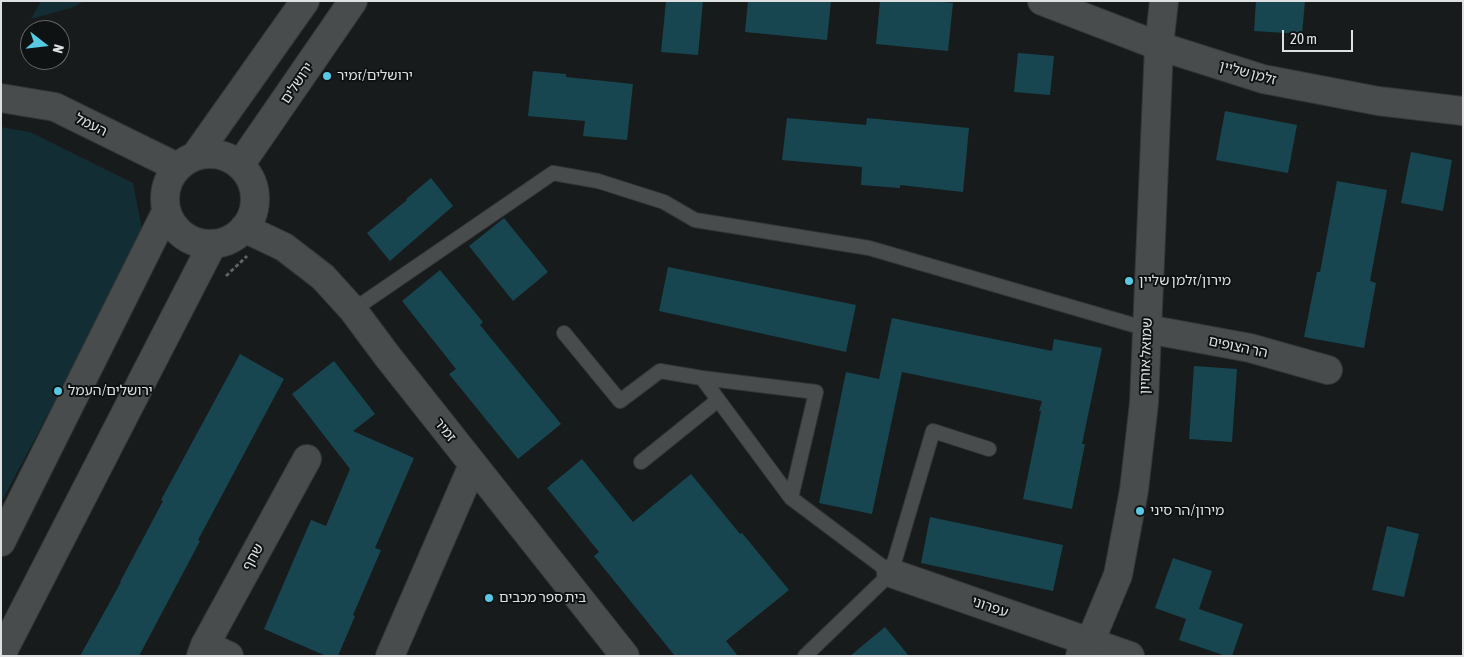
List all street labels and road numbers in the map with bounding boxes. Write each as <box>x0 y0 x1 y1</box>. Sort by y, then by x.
street label: זלמן שליין <box>1218 57 1278 89</box>
street label: ירושלים <box>277 59 317 107</box>
street label: העמל <box>72 110 110 140</box>
street label: שמואל אוחיון <box>1136 317 1156 395</box>
street label: הר הצופים <box>1207 333 1269 361</box>
street label: זמיר <box>431 415 459 445</box>
street label: שחף <box>239 541 267 573</box>
street label: עפרוני <box>970 593 1010 621</box>

